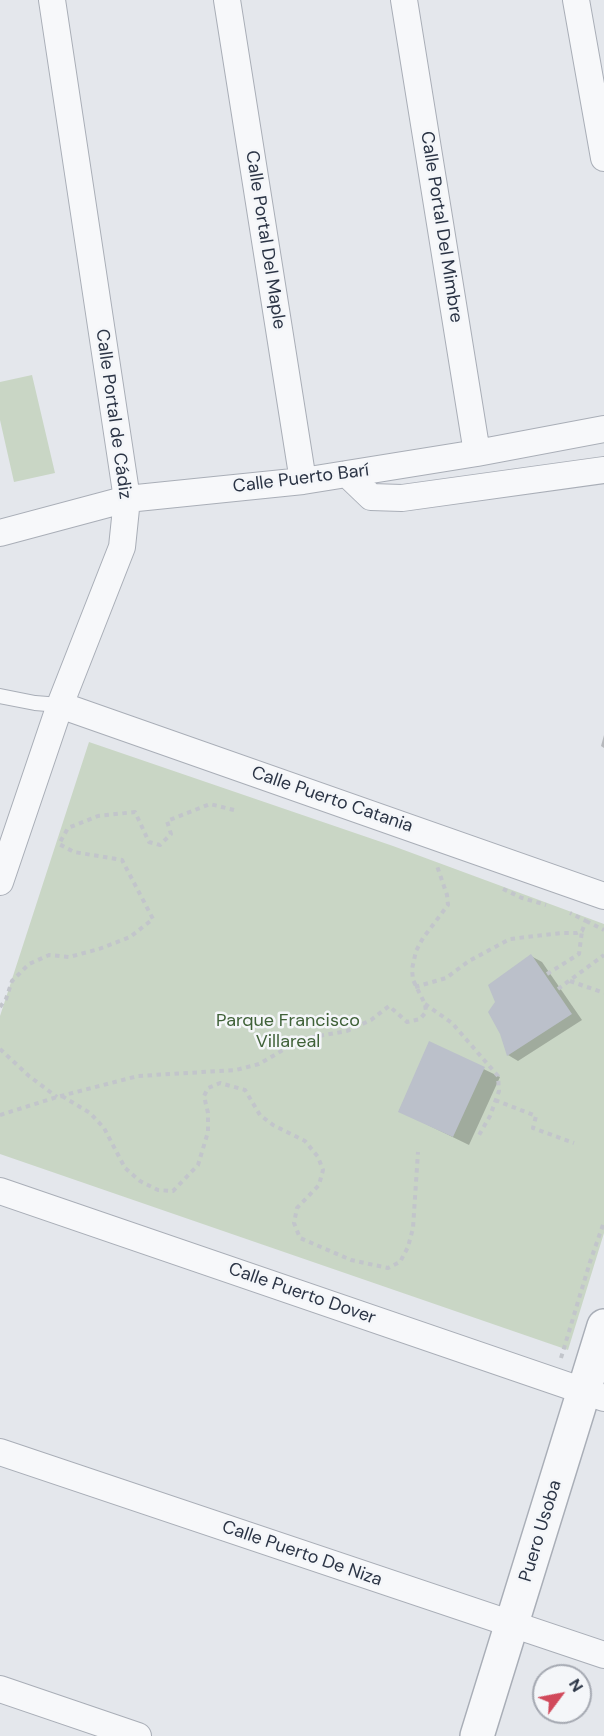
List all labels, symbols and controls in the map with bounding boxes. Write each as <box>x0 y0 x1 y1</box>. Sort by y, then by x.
street label: Calle Portal Del Mimbre <box>415 130 467 324</box>
street label: Calle Portal Del Maple <box>240 149 290 331</box>
street label: Calle Portal de Cádiz <box>90 328 136 500</box>
street label: Calle Puerto Barí <box>232 460 370 498</box>
street label: Calle Puerto Catania <box>248 762 416 838</box>
park label: Parque Francisco Villareal <box>216 1010 360 1052</box>
street label: Calle Puerto Dover <box>226 1259 378 1329</box>
street label: Puero Usoba <box>515 1477 567 1585</box>
street label: Calle Puerto De Niza <box>219 1516 385 1592</box>
north arrow <box>532 1664 592 1724</box>
text: N <box>564 1675 588 1696</box>

